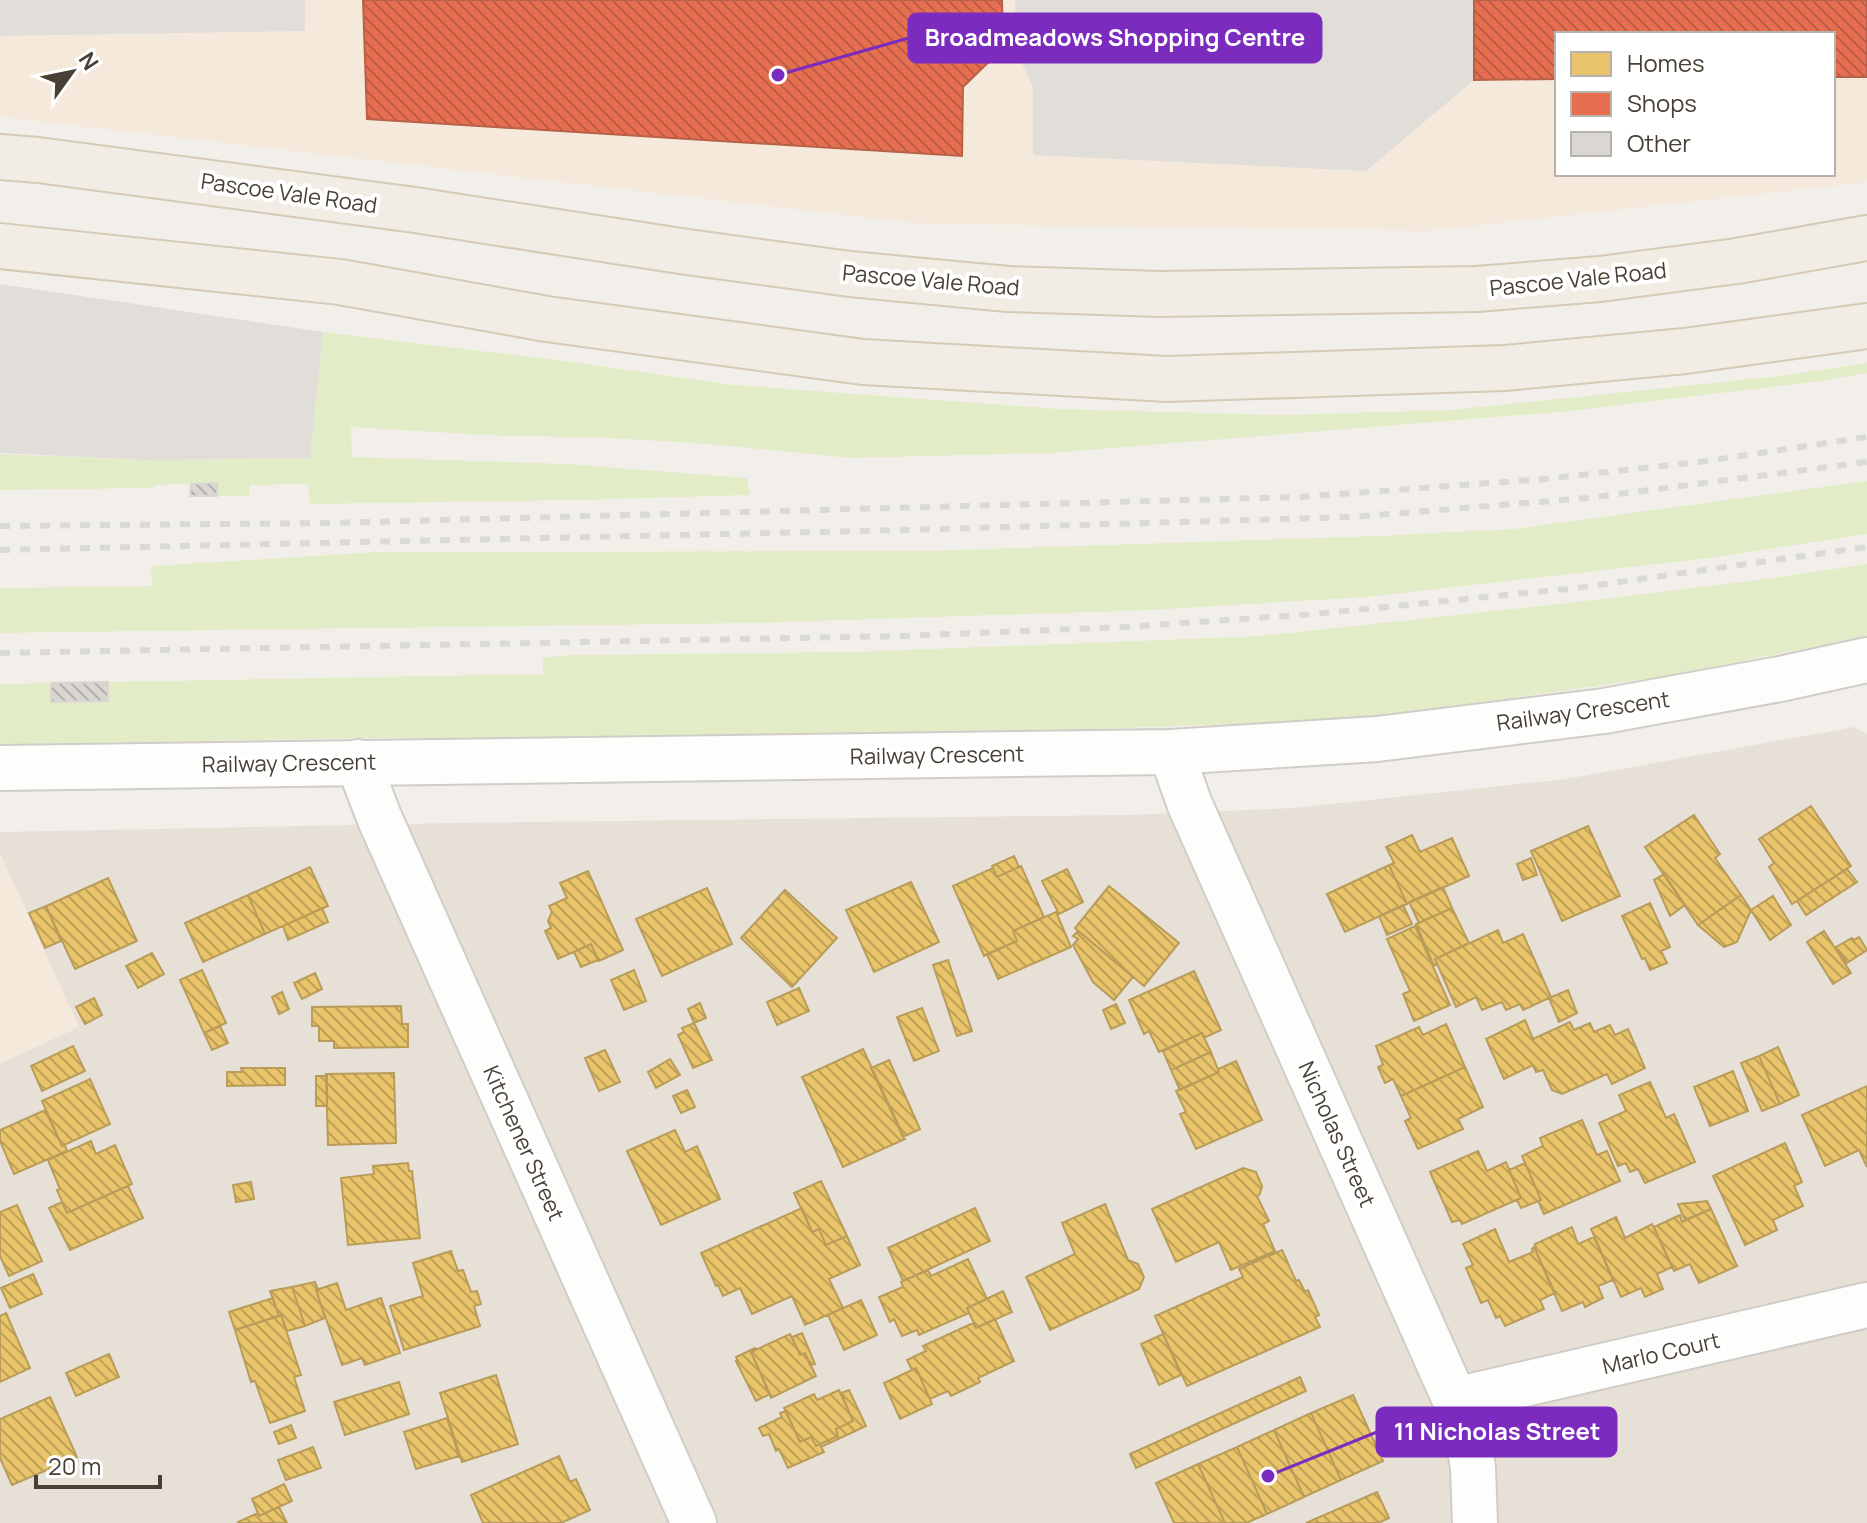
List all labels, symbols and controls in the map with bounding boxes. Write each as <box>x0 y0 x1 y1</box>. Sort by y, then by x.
callout: Broadmeadows Shopping Centre <box>909 14 1321 62</box>
text: Broadmeadows Shopping Centre <box>925 20 1305 53</box>
north arrow <box>32 32 112 112</box>
legend <box>1555 32 1835 176</box>
text: N <box>72 46 106 76</box>
text: Homes <box>1627 46 1705 79</box>
text: Shops <box>1627 86 1697 119</box>
text: Other <box>1627 126 1691 159</box>
street label: Pascoe Vale Road <box>199 166 379 220</box>
street label: Pascoe Vale Road <box>1488 255 1668 303</box>
street label: Pascoe Vale Road <box>841 257 1021 303</box>
street label: Railway Crescent <box>1495 684 1672 738</box>
street label: Railway Crescent <box>850 738 1025 772</box>
street label: Railway Crescent <box>202 746 377 780</box>
street label: Nicholas Street <box>1291 1056 1383 1212</box>
street label: Kitchener Street <box>476 1061 572 1226</box>
street label: Marlo Court <box>1599 1325 1723 1381</box>
callout: 11 Nicholas Street <box>1377 1408 1616 1456</box>
text: 11 Nicholas Street <box>1394 1414 1600 1447</box>
scale bar <box>36 1439 160 1489</box>
text: 20 m <box>48 1449 101 1482</box>

